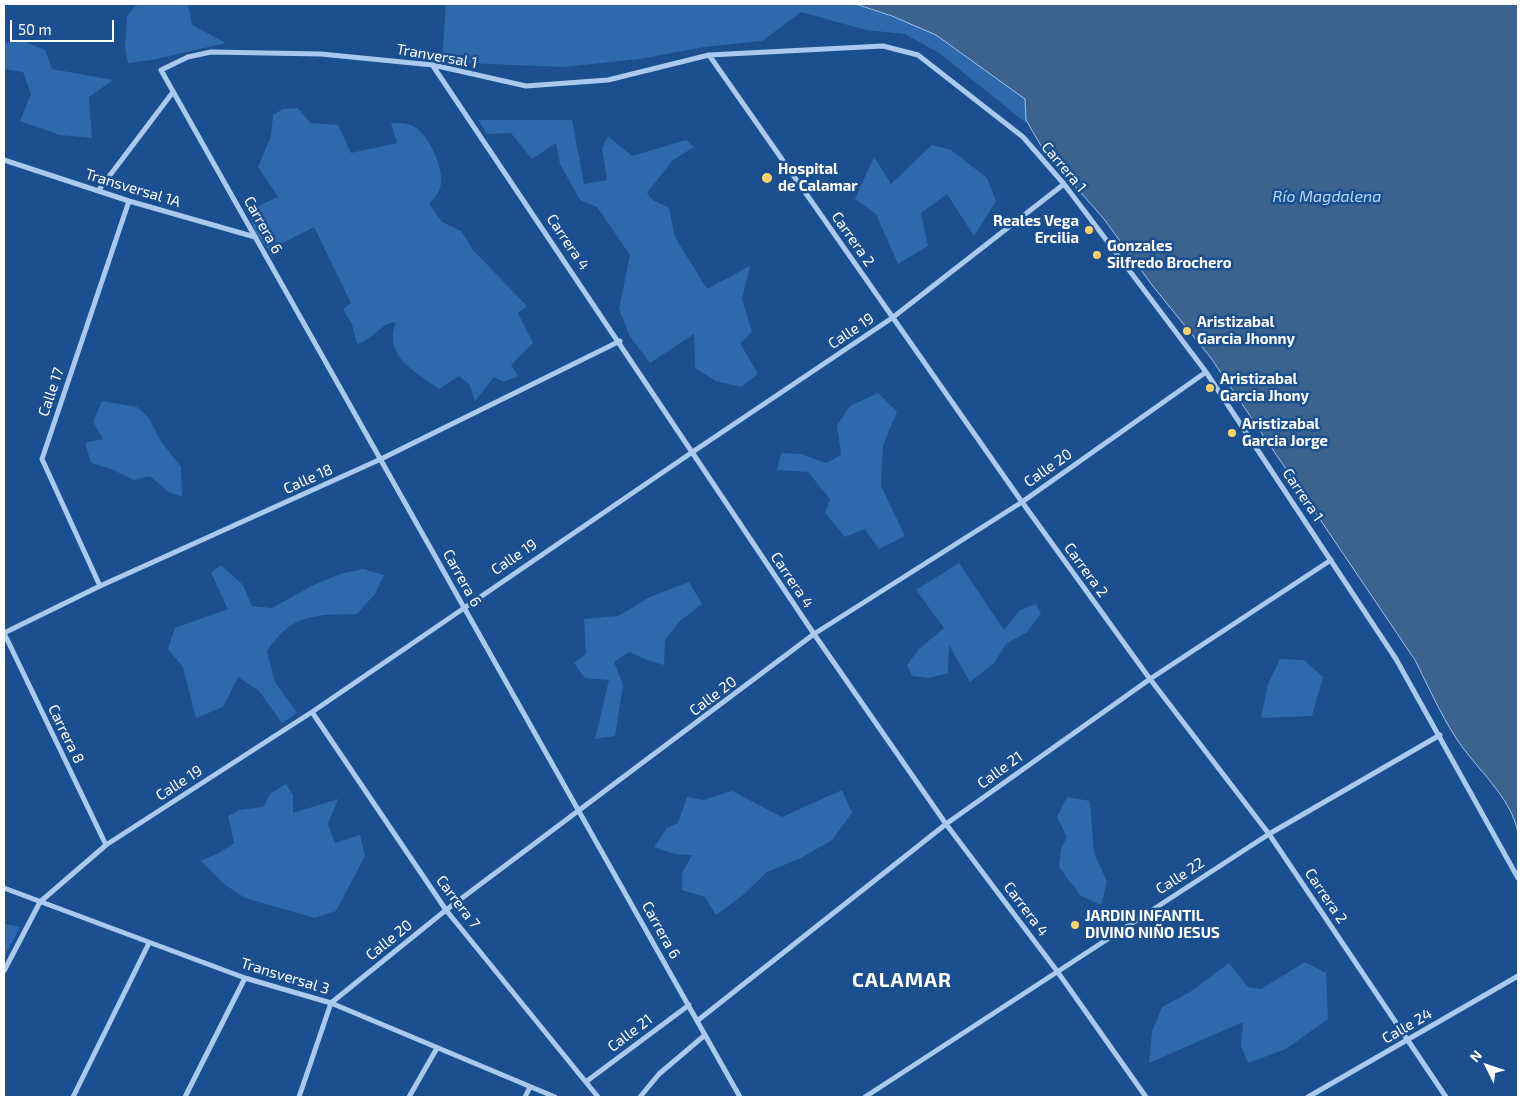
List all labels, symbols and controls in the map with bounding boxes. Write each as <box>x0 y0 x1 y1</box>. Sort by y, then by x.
scale bar <box>12 10 116 42</box>
text: 50 m <box>18 20 52 38</box>
street label: Tranversal 1 <box>395 40 479 72</box>
street label: Carrera 1 <box>1038 138 1090 196</box>
place label: Hospital de Calamar <box>778 160 858 195</box>
street label: Transversal 1A <box>83 165 183 211</box>
marker: Hospital de Calamar <box>760 171 774 185</box>
water label: Río Magdalena <box>1273 187 1381 207</box>
street label: Carrera 6 <box>240 193 286 257</box>
street label: Carrera 2 <box>828 208 878 270</box>
street label: Carrera 4 <box>543 211 593 273</box>
place label: Reales Vega Ercilia <box>993 212 1079 247</box>
marker: Reales Vega Ercilia <box>1083 224 1095 236</box>
place label: Gonzales Silfredo Brochero <box>1107 237 1232 272</box>
marker: Gonzales Silfredo Brochero <box>1091 249 1103 261</box>
street label: Calle 19 <box>825 309 877 353</box>
place label: Aristizabal Garcia Jhonny <box>1197 313 1295 348</box>
marker: Aristizabal Garcia Jhonny <box>1181 325 1193 337</box>
street label: Calle 17 <box>34 365 68 419</box>
place label: Aristizabal Garcia Jhony <box>1220 370 1309 405</box>
marker: Aristizabal Garcia Jhony <box>1204 382 1216 394</box>
place label: Aristizabal Garcia Jorge <box>1242 415 1328 450</box>
marker: Aristizabal Garcia Jorge <box>1226 427 1238 439</box>
street label: Calle 20 <box>1020 445 1076 491</box>
street label: Calle 18 <box>281 460 335 498</box>
street label: Carrera 1 <box>1279 465 1327 525</box>
street label: Calle 19 <box>488 535 540 579</box>
street label: Carrera 2 <box>1060 539 1112 601</box>
street label: Carrera 6 <box>439 546 485 610</box>
street label: Carrera 4 <box>767 549 817 611</box>
street label: Calle 20 <box>686 672 740 720</box>
street label: Carrera 8 <box>44 702 88 766</box>
street label: Calle 21 <box>974 748 1026 792</box>
street label: Calle 19 <box>152 761 206 805</box>
street label: Calle 22 <box>1152 854 1208 898</box>
street label: Carrera 2 <box>1301 865 1351 927</box>
street label: Carrera 7 <box>432 872 484 932</box>
street label: Carrera 4 <box>1000 878 1052 940</box>
street label: Carrera 6 <box>638 898 684 962</box>
place label: JARDIN INFANTIL DIVINO NIÑO JESUS <box>1085 907 1220 942</box>
street label: Calle 20 <box>362 916 416 964</box>
marker: JARDIN INFANTIL DIVINO NIÑO JESUS <box>1069 919 1081 931</box>
street label: Transversal 3 <box>238 954 332 998</box>
district label: CALAMAR <box>851 968 953 992</box>
street label: Calle 24 <box>1379 1005 1435 1047</box>
street label: Calle 21 <box>604 1010 656 1056</box>
north arrow <box>1462 1041 1512 1091</box>
text: N <box>1466 1046 1485 1065</box>

